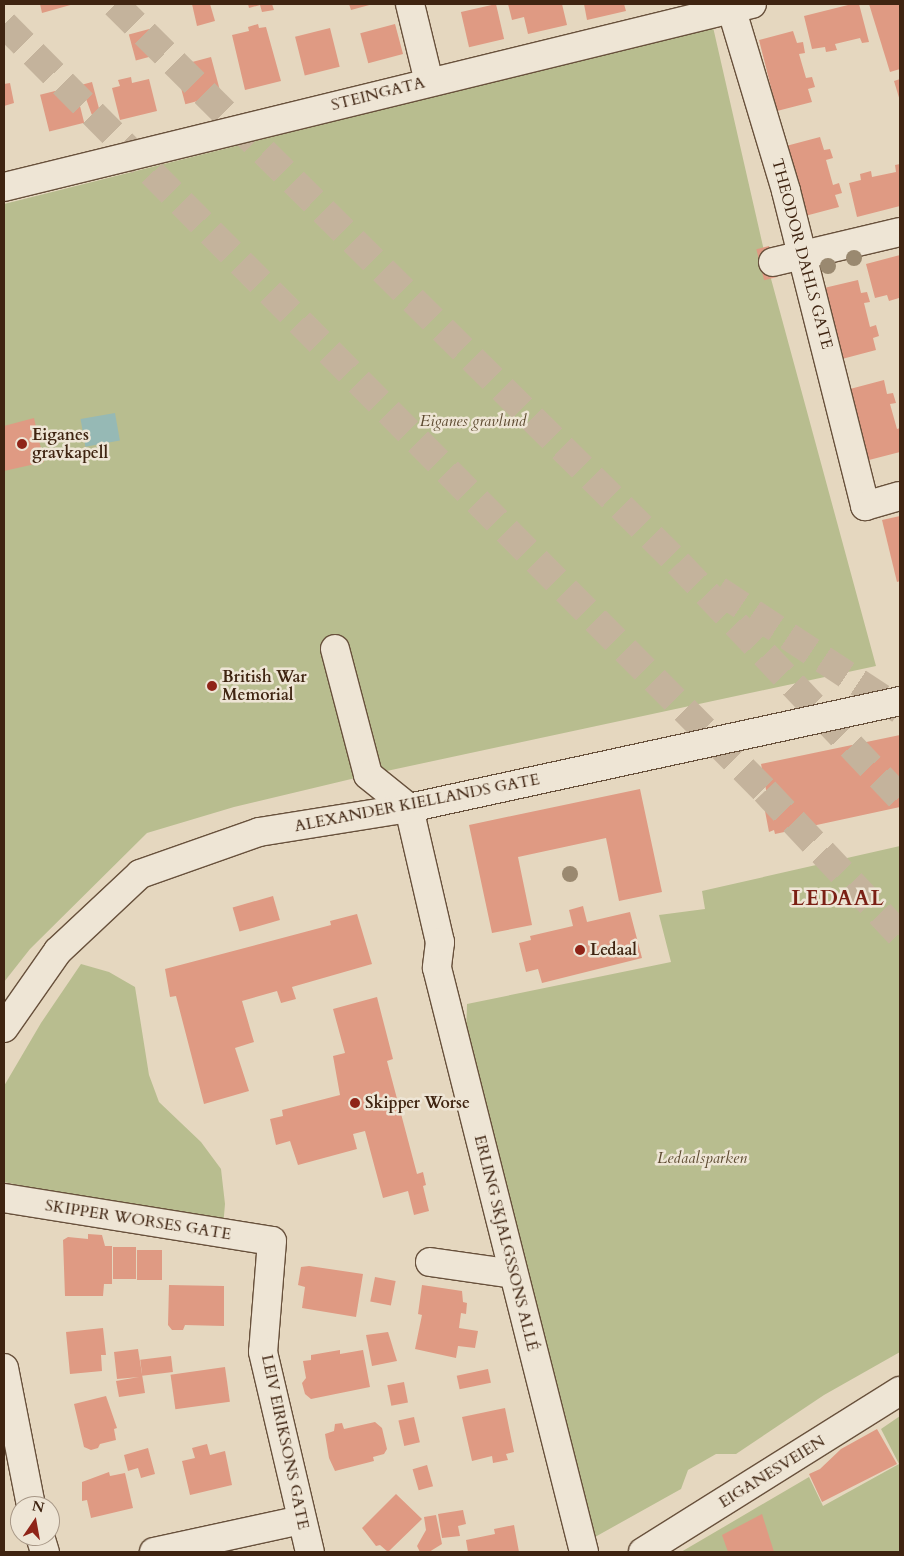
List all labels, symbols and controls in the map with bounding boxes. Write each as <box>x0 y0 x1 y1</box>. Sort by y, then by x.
street label: STEINGATA <box>329 73 427 115</box>
street label: THEODOR DAHLS GATE <box>767 157 837 351</box>
park label: Eiganes gravlund <box>420 411 526 431</box>
place label: Eiganes gravkapell <box>32 425 108 463</box>
marker: Eiganes gravkapell <box>16 438 28 450</box>
place label: British War Memorial <box>222 667 307 705</box>
marker: British War Memorial <box>206 680 218 692</box>
street label: ALEXANDER KIELLANDS GATE <box>293 770 541 836</box>
district label: LEDAAL <box>790 886 886 912</box>
place label: Ledaal <box>590 940 637 960</box>
marker: Ledaal <box>574 944 586 956</box>
place label: Skipper Worse <box>365 1093 470 1113</box>
marker: Skipper Worse <box>349 1097 361 1109</box>
street label: ERLING SKJALGSSONS ALLÉ <box>470 1133 542 1353</box>
park label: Ledaalsparken <box>657 1148 747 1168</box>
street label: SKIPPER WORSES GATE <box>44 1196 232 1244</box>
street label: LEIV EIRIKSONS GATE <box>257 1353 313 1531</box>
street label: EIGANESVEIEN <box>715 1432 829 1512</box>
north arrow <box>10 1496 60 1546</box>
text: N <box>30 1496 46 1517</box>

